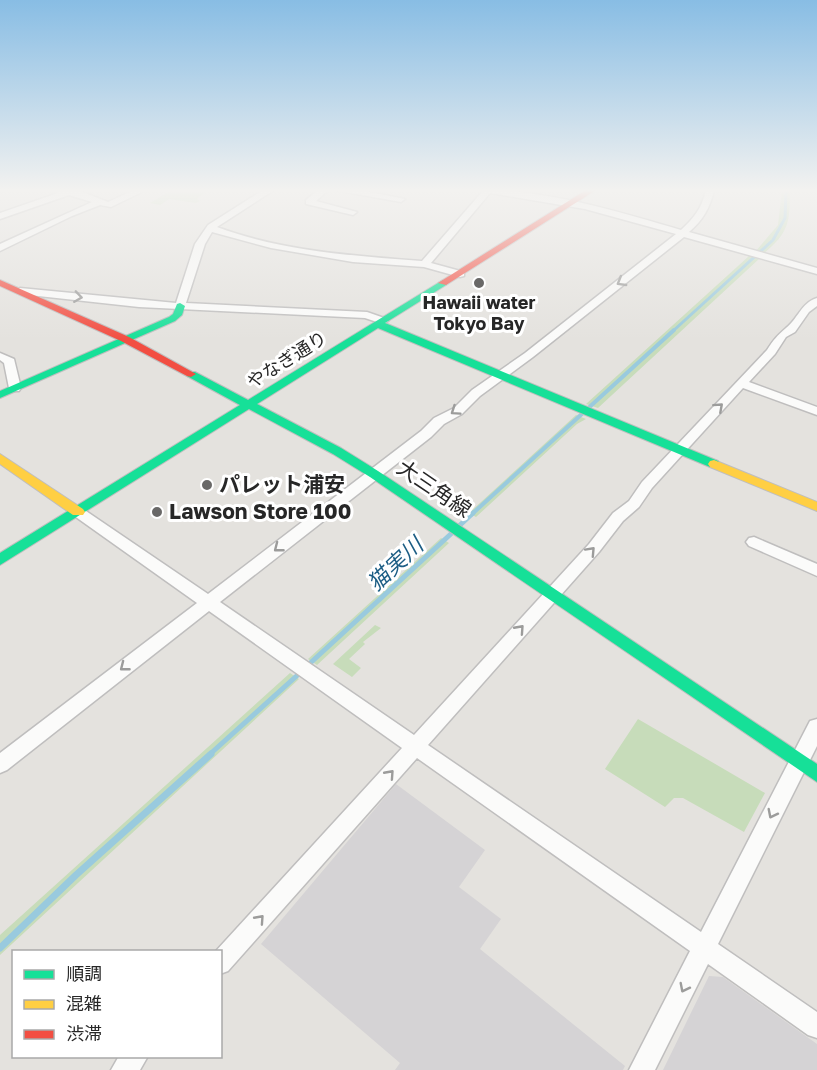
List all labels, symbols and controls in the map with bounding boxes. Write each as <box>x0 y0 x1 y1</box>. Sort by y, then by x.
one-way arrow <box>617 274 627 286</box>
marker: Hawaii water Tokyo Bay <box>472 276 486 290</box>
one-way arrow <box>73 291 83 303</box>
place label: Hawaii water Tokyo Bay <box>422 291 536 334</box>
street label: やなぎ通り <box>242 326 330 392</box>
one-way arrow <box>712 403 723 414</box>
one-way arrow <box>450 404 461 415</box>
street label: 大三角線 <box>392 454 477 522</box>
place label: パレット浦安 <box>219 471 345 497</box>
marker: パレット浦安 <box>200 478 214 492</box>
place label: Lawson Store 100 <box>169 498 351 524</box>
marker: Lawson Store 100 <box>150 505 164 519</box>
water label: 猫実川 <box>361 530 429 596</box>
one-way arrow <box>274 541 285 552</box>
one-way arrow <box>584 547 595 557</box>
one-way arrow <box>513 625 524 636</box>
one-way arrow <box>120 660 131 671</box>
one-way arrow <box>383 770 394 781</box>
one-way arrow <box>768 808 780 819</box>
one-way arrow <box>253 915 264 926</box>
legend <box>12 950 222 1058</box>
text: 順調 <box>66 962 102 984</box>
one-way arrow <box>680 982 691 992</box>
text: 混雑 <box>66 992 102 1014</box>
text: 渋滞 <box>66 1022 102 1044</box>

